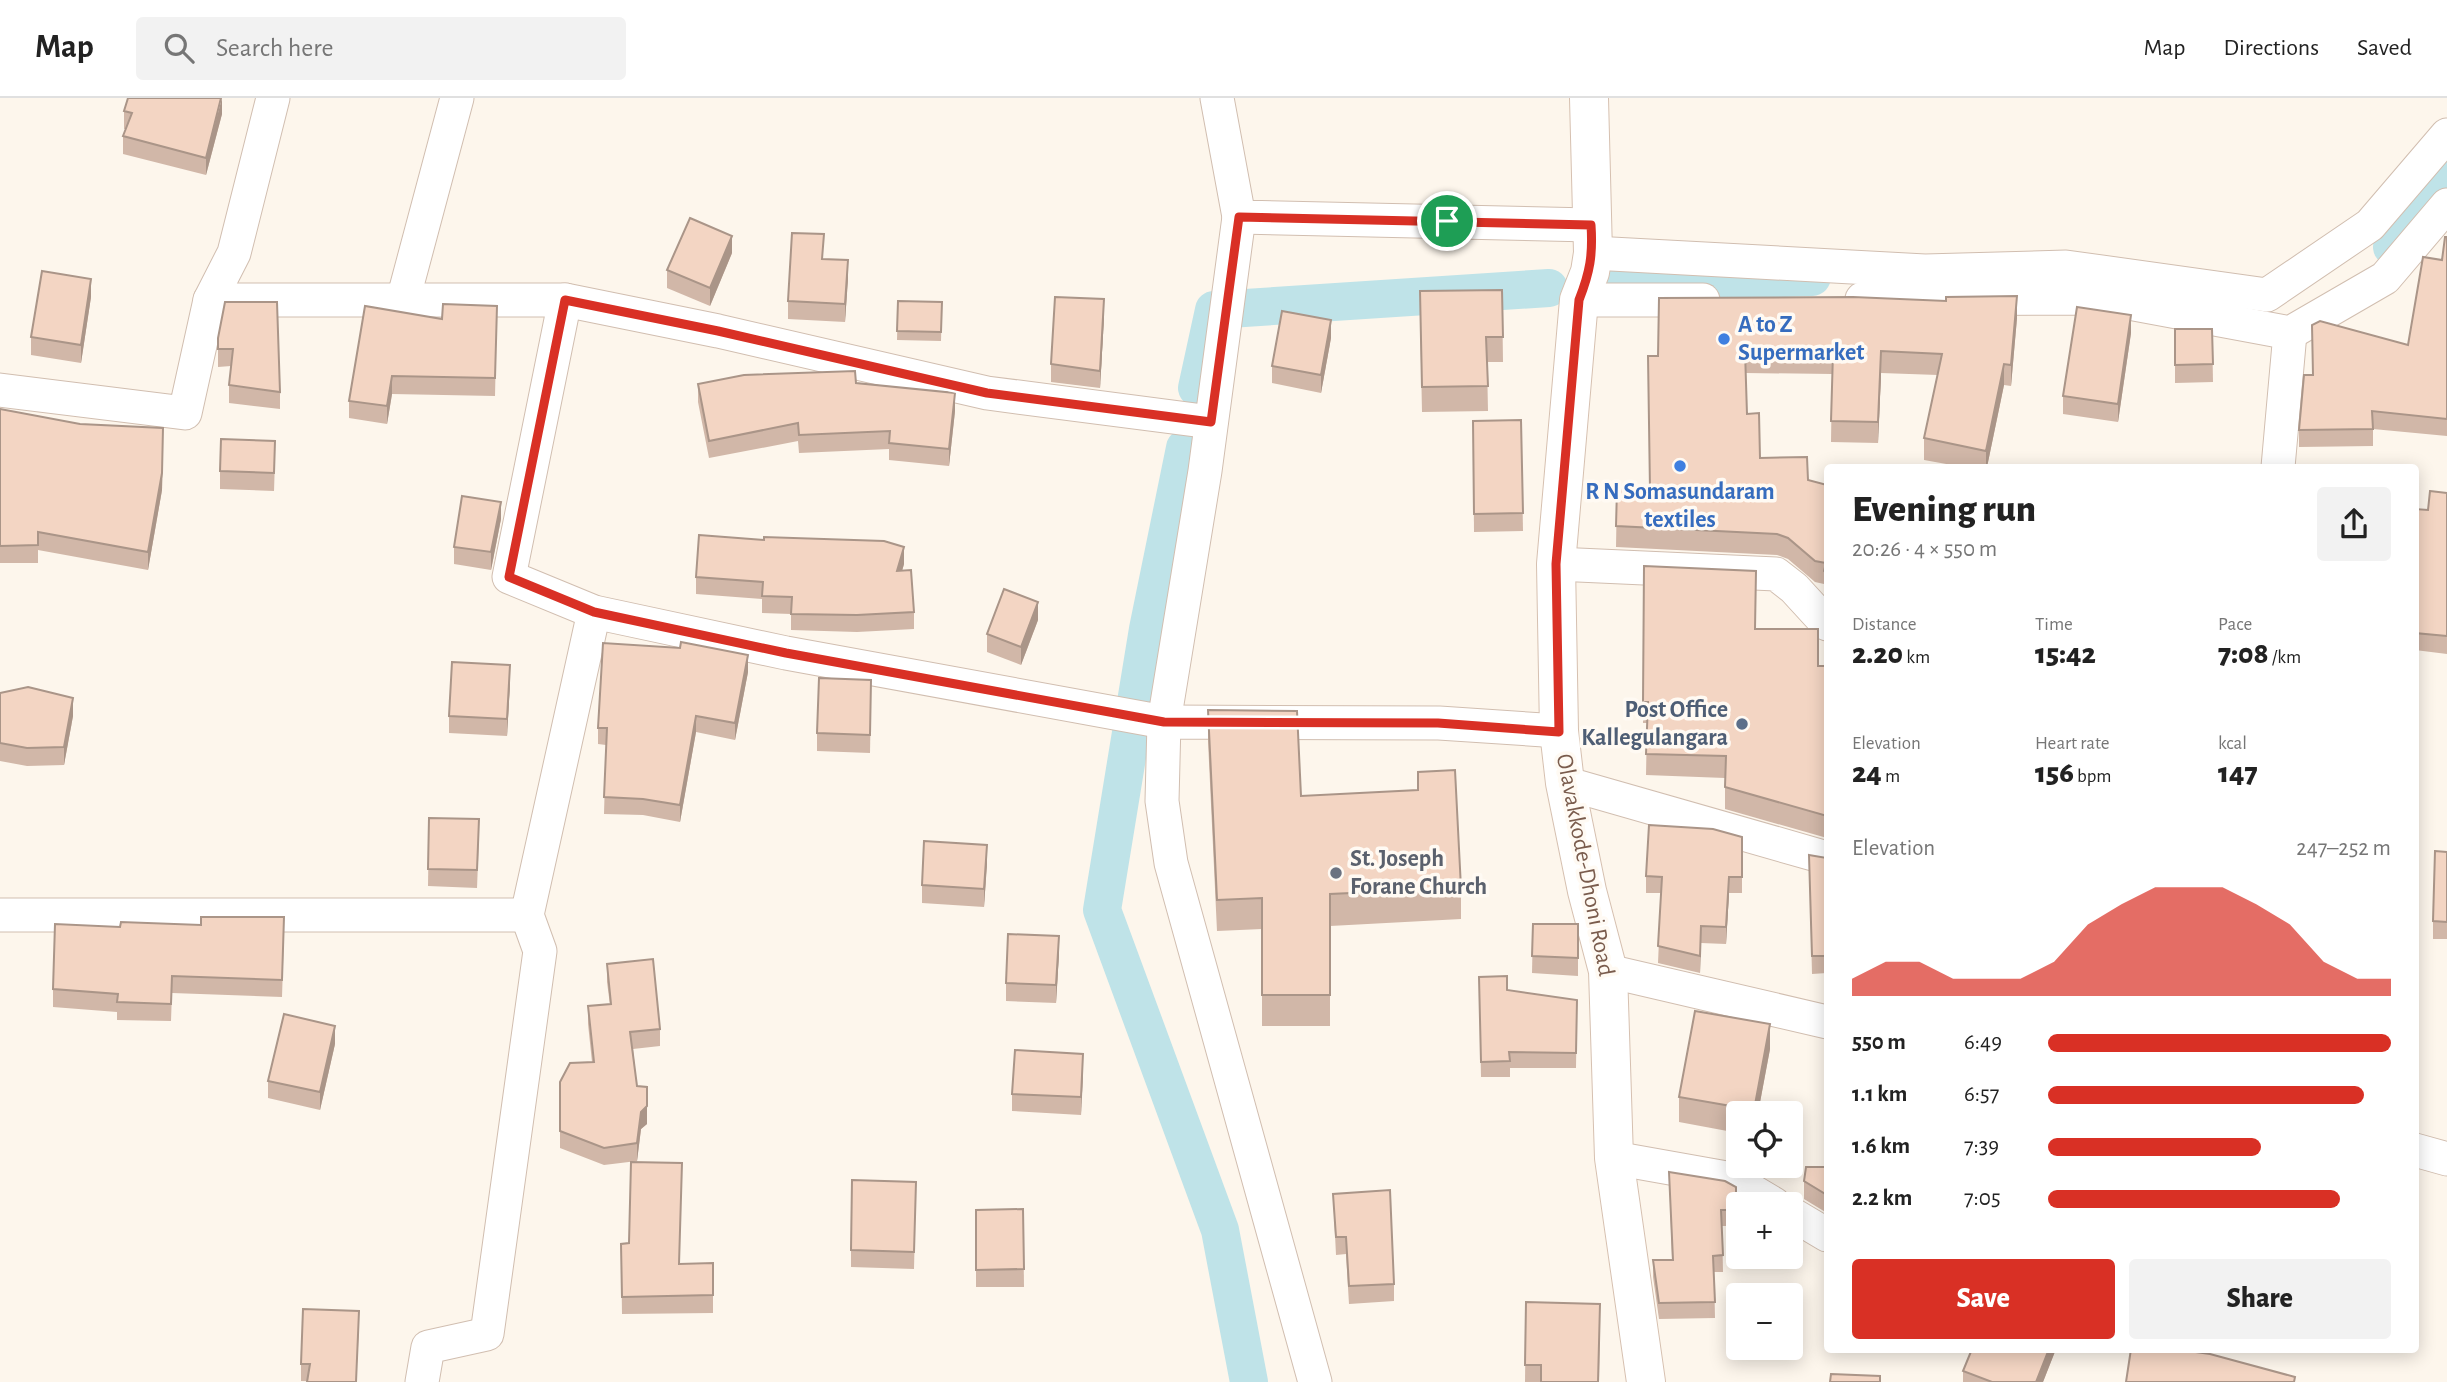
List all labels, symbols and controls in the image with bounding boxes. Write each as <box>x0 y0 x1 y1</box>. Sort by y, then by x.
search box <box>136 17 626 80</box>
icon: search <box>160 29 198 67</box>
text: Map <box>35 31 94 64</box>
text: Search here <box>216 35 334 61</box>
text: Map <box>2143 36 2185 60</box>
text: Directions <box>2223 36 2319 60</box>
text: Saved <box>2357 36 2412 60</box>
pin <box>1417 191 1477 251</box>
icon: arrive <box>1428 202 1466 240</box>
place label: A to Z Supermarket <box>1738 313 1864 365</box>
marker: A to Z Supermarket <box>1716 331 1732 347</box>
marker: R N Somasundaram textiles <box>1672 458 1688 474</box>
place label: R N Somasundaram textiles <box>1585 480 1775 532</box>
button: share <box>2317 487 2391 561</box>
text: Evening run <box>1852 491 2036 529</box>
text: 20:26 · 4 × 550 m <box>1852 538 1997 561</box>
text: Distance <box>1852 615 1916 634</box>
text: Time <box>2035 615 2073 634</box>
text: Pace <box>2218 615 2252 634</box>
text: 2.20 <box>1852 639 1903 669</box>
text: 15:42 <box>2035 639 2096 669</box>
text: 7:08 <box>2218 639 2269 669</box>
text: km <box>1903 648 1930 667</box>
text: /km <box>2269 648 2301 667</box>
place label: Post Office Kallegulangara <box>1581 698 1728 750</box>
marker: Post Office Kallegulangara <box>1734 716 1750 732</box>
text: Elevation <box>1852 734 1921 753</box>
text: Heart rate <box>2035 734 2110 753</box>
text: kcal <box>2218 734 2247 753</box>
street label: Olavakkode-Dhoni Road <box>1552 752 1618 978</box>
text: 24 <box>1852 758 1882 788</box>
text: 156 <box>2035 758 2074 788</box>
text: 147 <box>2218 758 2258 788</box>
text: m <box>1882 767 1900 786</box>
text: bpm <box>2074 767 2111 786</box>
text: Elevation <box>1852 837 1935 860</box>
text: 247–252 m <box>2296 837 2391 860</box>
place label: St. Joseph Forane Church <box>1350 847 1487 899</box>
marker: St. Joseph Forane Church <box>1328 865 1344 881</box>
text: 550 m <box>1852 1031 1906 1054</box>
text: 6:49 <box>1964 1031 2002 1054</box>
text: 1.1 km <box>1852 1083 1907 1106</box>
text: 6:57 <box>1964 1083 1999 1106</box>
map controls <box>1726 1101 1803 1360</box>
button: locate <box>1726 1101 1803 1178</box>
text: 1.6 km <box>1852 1135 1910 1158</box>
text: 7:39 <box>1964 1135 1999 1158</box>
text: 2.2 km <box>1852 1187 1912 1210</box>
text: 7:05 <box>1964 1187 2001 1210</box>
button: + <box>1726 1192 1803 1269</box>
button: Save <box>1852 1259 2115 1339</box>
button: Share <box>2129 1259 2391 1339</box>
button: − <box>1726 1283 1803 1360</box>

